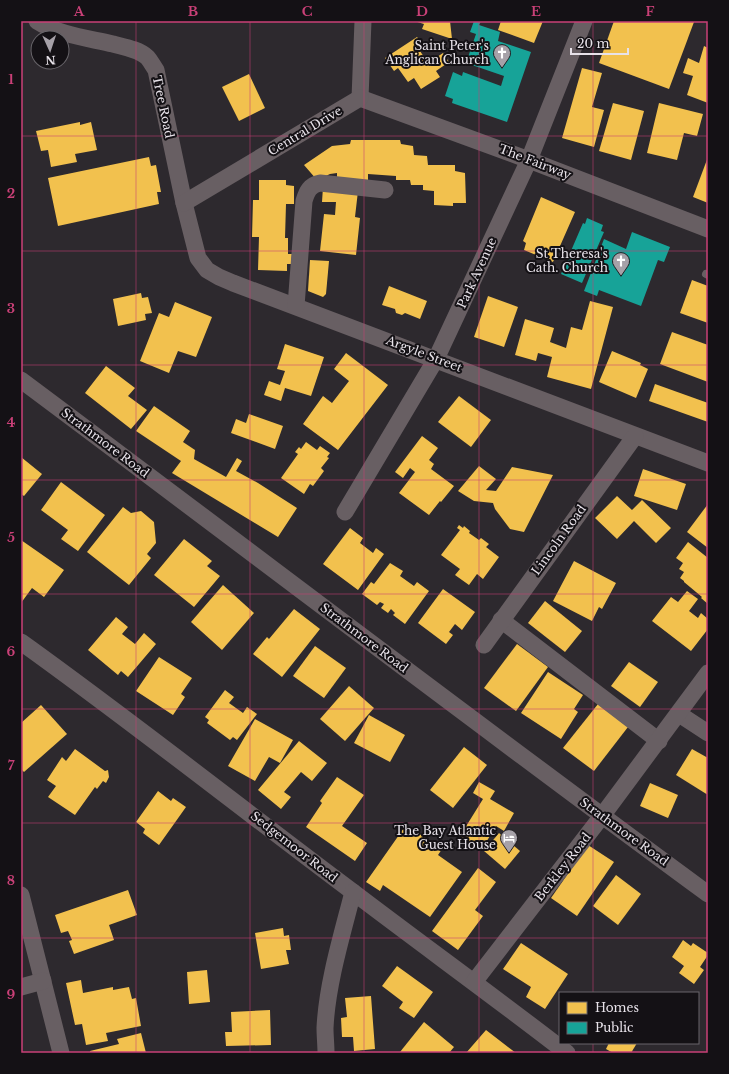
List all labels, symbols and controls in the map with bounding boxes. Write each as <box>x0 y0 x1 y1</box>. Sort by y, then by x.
text: A <box>73 3 85 20</box>
text: B <box>188 3 198 20</box>
text: C <box>302 3 313 20</box>
text: D <box>416 3 428 20</box>
text: E <box>531 3 541 20</box>
text: F <box>646 3 655 20</box>
north arrow <box>30 30 70 70</box>
scale bar <box>571 30 628 56</box>
text: 20 m <box>577 36 609 51</box>
place label: Saint Peter's Anglican Church <box>384 38 489 67</box>
church icon: Saint Peter's Anglican Church <box>492 43 512 68</box>
text: N <box>44 53 56 67</box>
text: 1 <box>8 71 14 88</box>
street label: Tree Road <box>150 74 177 140</box>
street label: Central Drive <box>265 103 344 158</box>
street label: The Fairway <box>497 141 574 182</box>
text: 2 <box>7 185 15 202</box>
street label: Park Avenue <box>454 235 500 311</box>
place label: St Theresa's Cath. Church <box>526 246 608 275</box>
church icon: St Theresa's Cath. Church <box>611 251 631 276</box>
text: 3 <box>7 300 15 317</box>
street label: Argyle Street <box>383 332 465 375</box>
street label: Strathmore Road <box>58 405 152 480</box>
text: 4 <box>7 414 16 431</box>
street label: Lincoln Road <box>528 502 589 578</box>
text: 5 <box>7 529 15 546</box>
street label: Strathmore Road <box>317 600 411 675</box>
text: 6 <box>7 643 16 660</box>
text: 7 <box>8 757 15 774</box>
street label: Strathmore Road <box>577 794 672 869</box>
street label: Sedgemoor Road <box>248 808 341 885</box>
place label: The Bay Atlantic Guest House <box>394 823 497 852</box>
hotel icon: The Bay Atlantic Guest House <box>499 828 519 853</box>
street label: Berkley Road <box>531 830 594 904</box>
text: 8 <box>7 872 15 889</box>
text: 9 <box>7 986 16 1003</box>
legend <box>559 992 699 1044</box>
text: Homes <box>595 1000 639 1015</box>
text: Public <box>595 1020 634 1035</box>

